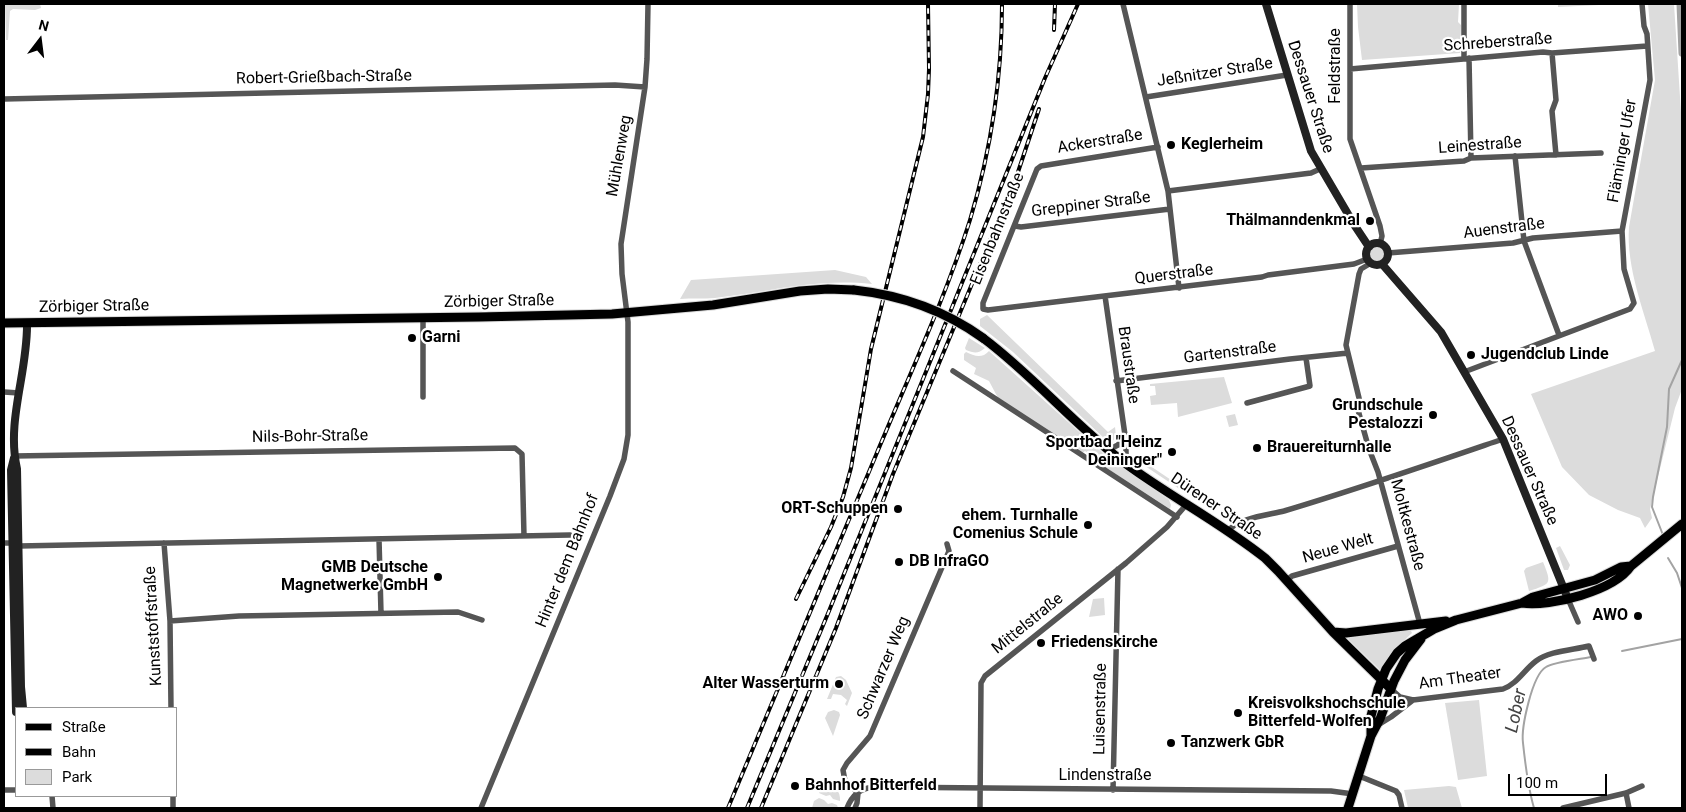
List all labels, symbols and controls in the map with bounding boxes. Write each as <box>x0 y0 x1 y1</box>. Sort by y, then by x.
north arrow <box>15 15 65 65</box>
text: N <box>37 17 51 35</box>
street label: Feldstraße <box>1326 28 1346 104</box>
street label: Schreberstraße <box>1443 30 1553 56</box>
street label: Dessauer Straße <box>1283 38 1337 156</box>
street label: Jeßnitzer Straße <box>1156 54 1274 92</box>
street label: Robert-Grießbach-Straße <box>236 67 412 89</box>
street label: Fläminger Ufer <box>1604 98 1642 204</box>
street label: Mühlenweg <box>603 114 637 198</box>
street label: Ackerstraße <box>1056 126 1144 158</box>
street label: Leinestraße <box>1438 134 1522 158</box>
place label: Keglerheim <box>1181 135 1263 155</box>
marker: Keglerheim <box>1165 139 1177 151</box>
street label: Eisenbahnstraße <box>967 170 1029 288</box>
street label: Greppiner Straße <box>1030 188 1152 222</box>
place label: Thälmanndenkmal <box>1226 211 1360 231</box>
street label: Auenstraße <box>1462 214 1546 244</box>
marker: Thälmanndenkmal <box>1364 215 1376 227</box>
street label: Querstraße <box>1134 261 1214 289</box>
street label: Zörbiger Straße <box>444 291 554 313</box>
street label: Zörbiger Straße <box>39 296 149 318</box>
street label: Braustraße <box>1113 325 1143 405</box>
place label: Garni <box>422 328 461 348</box>
marker: Garni <box>406 332 418 344</box>
street label: Gartenstraße <box>1183 338 1277 368</box>
place label: Jugendclub Linde <box>1481 345 1609 365</box>
marker: Jugendclub Linde <box>1465 349 1477 361</box>
place label: Grundschule Pestalozzi <box>1332 396 1423 434</box>
marker: Grundschule Pestalozzi <box>1427 409 1439 421</box>
street label: Dessauer Straße <box>1496 413 1562 529</box>
street label: Nils-Bohr-Straße <box>252 426 368 448</box>
place label: Sportbad "Heinz Deininger" <box>1046 433 1162 471</box>
place label: Brauereiturnhalle <box>1267 438 1391 458</box>
marker: Brauereiturnhalle <box>1251 442 1263 454</box>
marker: Sportbad "Heinz Deininger" <box>1166 446 1178 458</box>
street label: Dürener Straße <box>1167 469 1265 545</box>
street label: Moltkestraße <box>1386 477 1428 573</box>
street label: Hinter dem Bahnhof <box>532 491 604 631</box>
place label: ORT-Schuppen <box>781 499 888 519</box>
marker: ORT-Schuppen <box>892 503 904 515</box>
place label: ehem. Turnhalle Comenius Schule <box>953 506 1078 544</box>
marker: ehem. Turnhalle Comenius Schule <box>1082 519 1094 531</box>
street label: Neue Welt <box>1300 530 1376 568</box>
place label: DB InfraGO <box>909 552 989 572</box>
marker: DB InfraGO <box>893 556 905 568</box>
place label: GMB Deutsche Magnetwerke GmbH <box>281 558 428 596</box>
street label: Kunststoffstraße <box>141 566 167 686</box>
marker: GMB Deutsche Magnetwerke GmbH <box>432 571 444 583</box>
street label: Mittelstraße <box>989 589 1067 659</box>
place label: AWO <box>1593 606 1628 626</box>
marker: AWO <box>1632 610 1644 622</box>
street label: Schwarzer Weg <box>854 614 914 722</box>
place label: Friedenskirche <box>1051 633 1158 653</box>
marker: Friedenskirche <box>1035 637 1047 649</box>
street label: Luisenstraße <box>1091 663 1111 755</box>
street label: Am Theater <box>1418 664 1502 694</box>
place label: Alter Wasserturm <box>702 674 829 694</box>
marker: Alter Wasserturm <box>833 678 845 690</box>
water label: Lober <box>1502 687 1532 735</box>
place label: Kreisvolkshochschule Bitterfeld-Wolfen <box>1248 694 1406 732</box>
legend <box>15 707 178 797</box>
marker: Kreisvolkshochschule Bitterfeld-Wolfen <box>1232 707 1244 719</box>
text: Straße <box>62 718 106 736</box>
place label: Tanzwerk GbR <box>1181 733 1284 753</box>
marker: Tanzwerk GbR <box>1165 737 1177 749</box>
text: Bahn <box>62 743 96 761</box>
scale bar <box>1511 764 1610 796</box>
street label: Lindenstraße <box>1059 766 1151 786</box>
text: Park <box>62 768 92 786</box>
text: 100 m <box>1516 774 1558 792</box>
place label: Bahnhof Bitterfeld <box>805 776 937 796</box>
marker: Bahnhof Bitterfeld <box>789 780 801 792</box>

